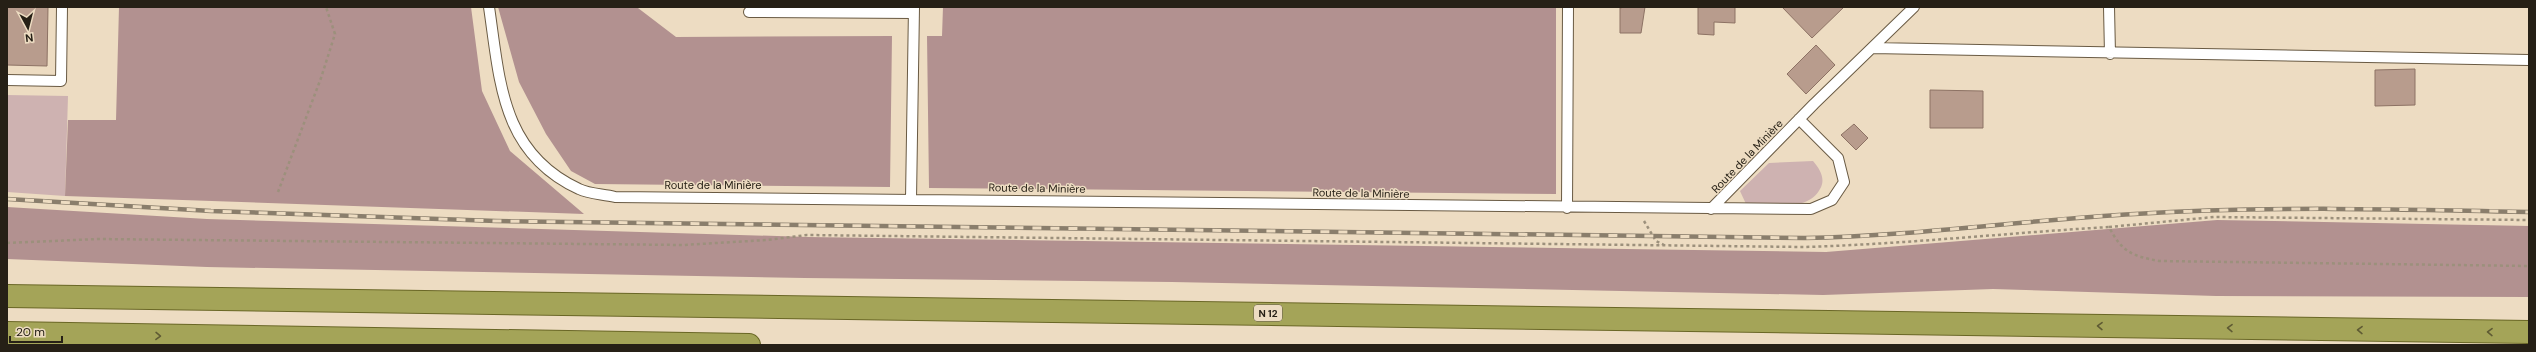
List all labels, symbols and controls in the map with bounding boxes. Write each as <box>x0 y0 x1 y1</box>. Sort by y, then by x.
north arrow <box>8 8 48 48</box>
text: N <box>24 30 34 45</box>
street label: Route de la Minière <box>1708 116 1786 196</box>
street label: Route de la Minière <box>665 178 762 192</box>
street label: Route de la Minière <box>988 180 1086 196</box>
street label: Route de la Minière <box>1312 185 1410 201</box>
road number: N 12 <box>1254 305 1282 321</box>
scale bar <box>10 318 62 344</box>
one-way arrow <box>2097 322 2103 330</box>
text: 20 m <box>16 324 45 340</box>
one-way arrow <box>2227 324 2233 332</box>
one-way arrow <box>2357 326 2363 334</box>
one-way arrow <box>2487 327 2493 336</box>
one-way arrow <box>155 331 161 340</box>

